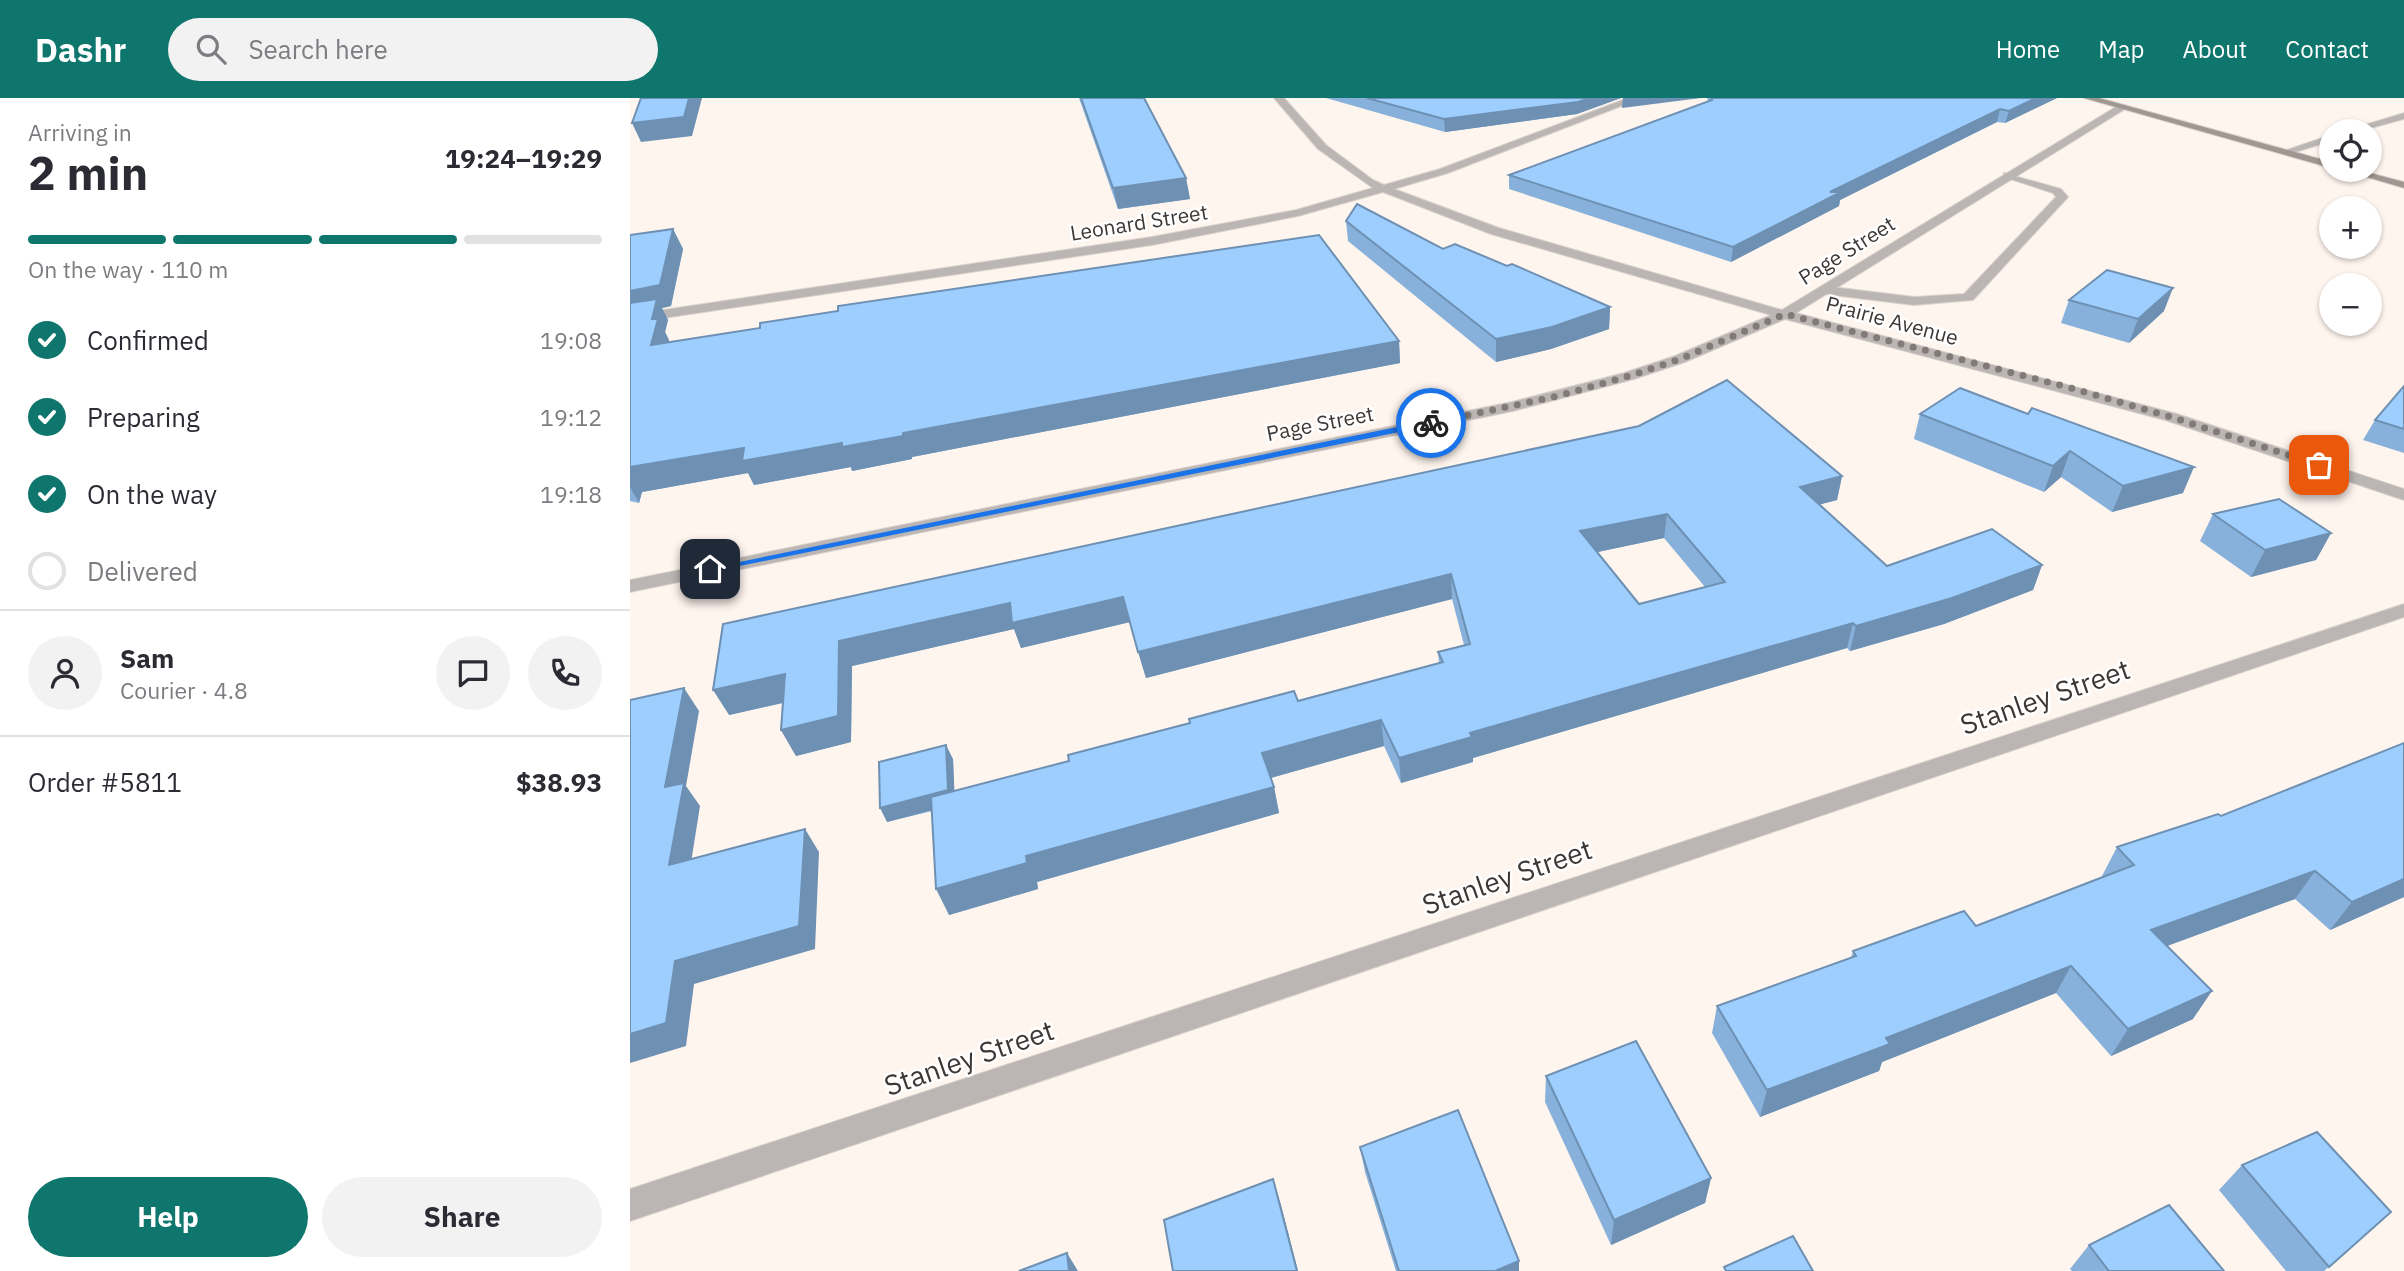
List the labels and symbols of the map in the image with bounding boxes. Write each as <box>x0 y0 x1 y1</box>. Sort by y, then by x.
street label: Leonard Street <box>1068 197 1210 247</box>
street label: Page Street <box>1793 209 1900 291</box>
street label: Prairie Avenue <box>1823 289 1962 351</box>
courier <box>1396 388 1466 458</box>
street label: Page Street <box>1264 399 1376 447</box>
pin <box>2289 435 2349 495</box>
pin <box>680 539 740 599</box>
street label: Stanley Street <box>1955 650 2135 743</box>
street label: Stanley Street <box>1417 830 1597 923</box>
street label: Stanley Street <box>879 1011 1059 1104</box>

